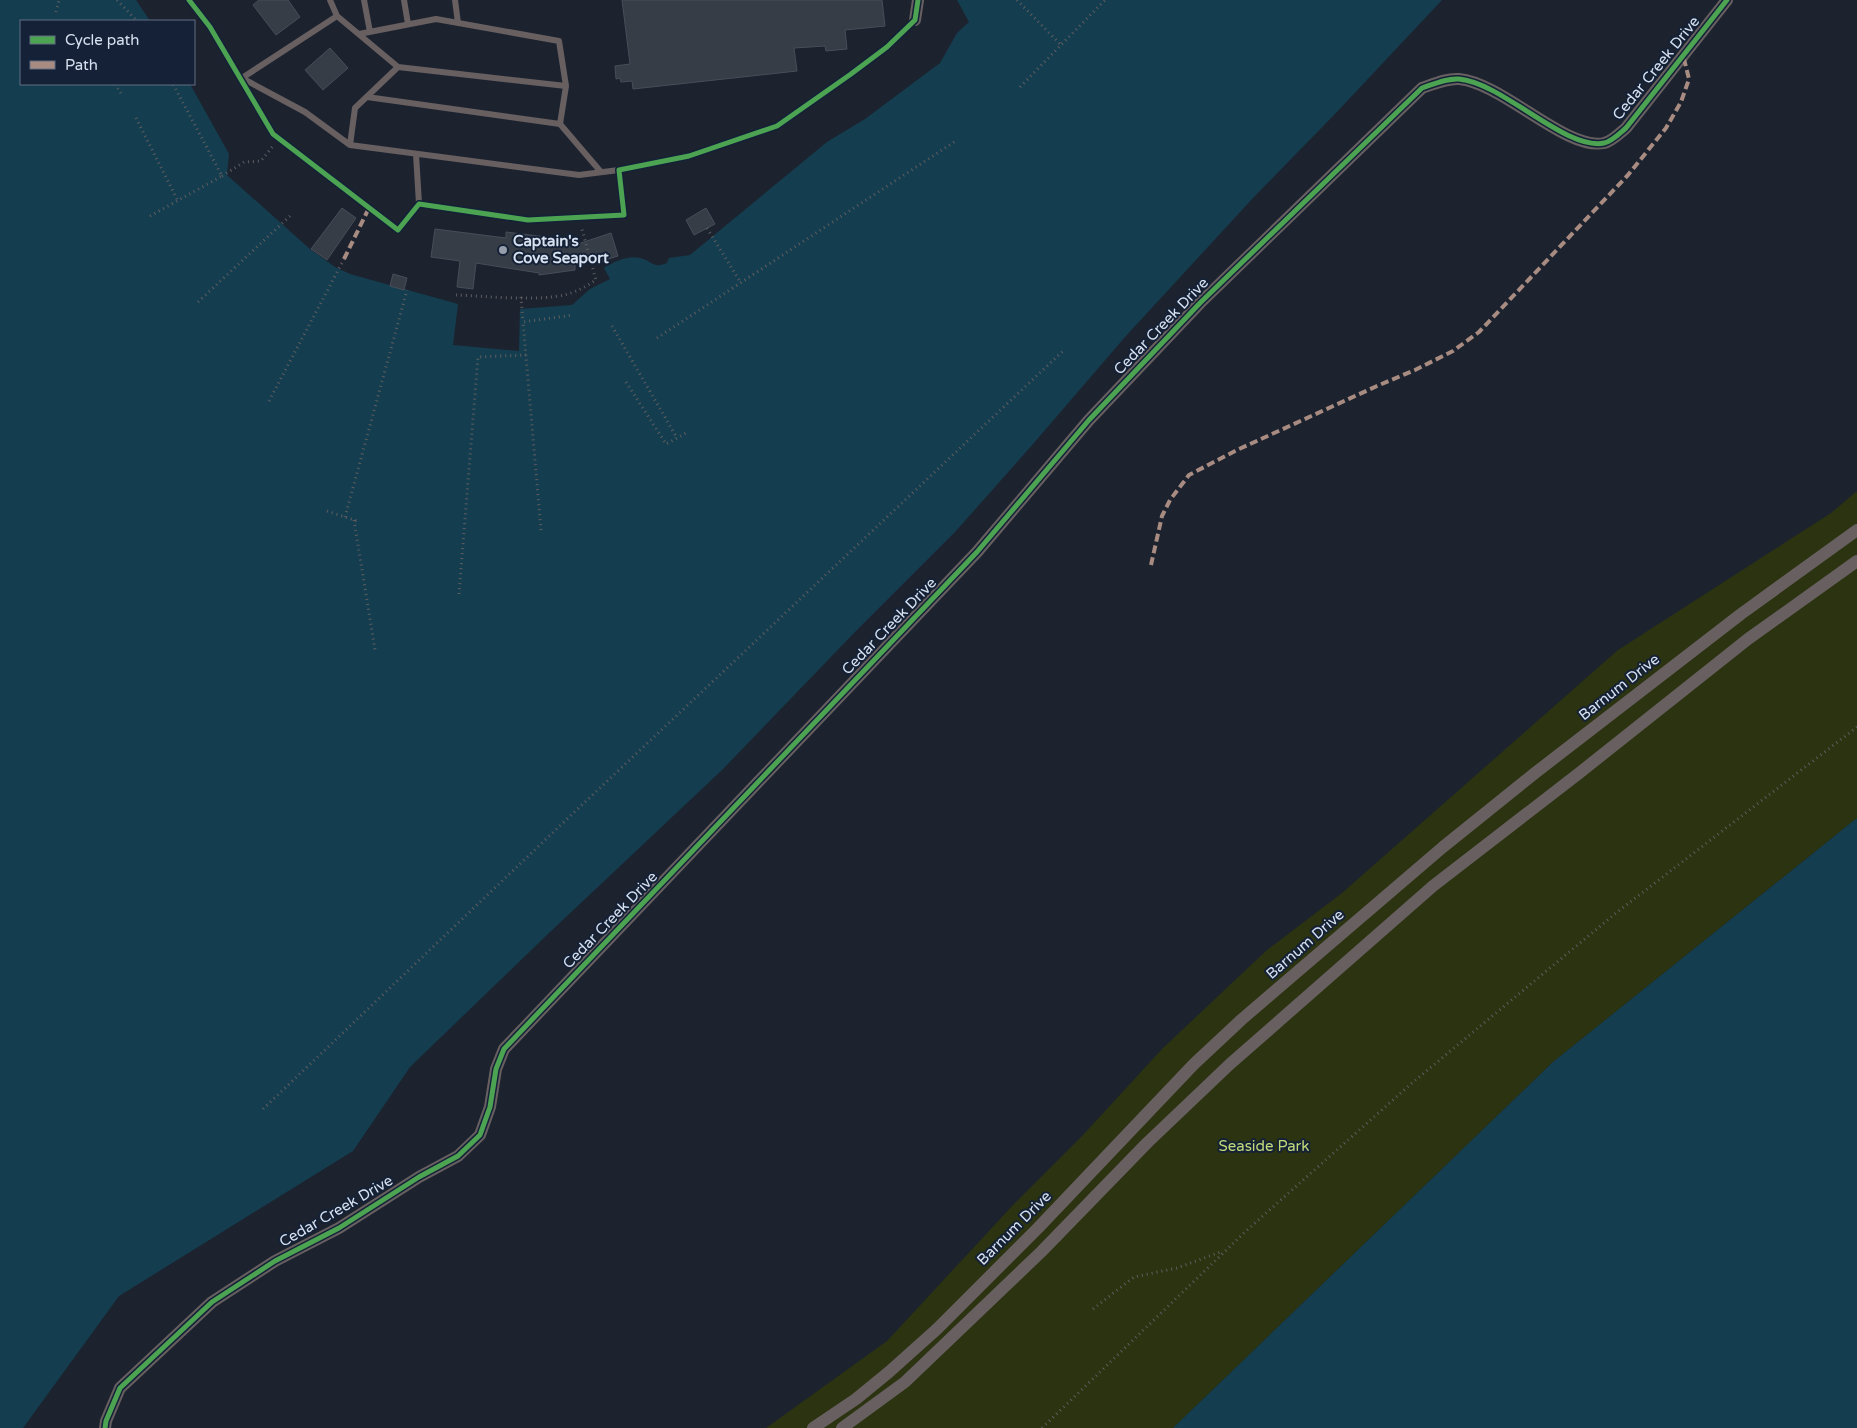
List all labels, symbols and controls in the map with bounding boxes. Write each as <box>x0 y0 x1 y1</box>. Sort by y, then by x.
street label: Cedar Creek Drive <box>1609 13 1703 123</box>
legend <box>20 20 195 85</box>
text: Cycle path <box>65 31 139 49</box>
text: Path <box>65 56 98 74</box>
place label: Captain's Cove Seaport <box>513 232 609 268</box>
marker: Captain's Cove Seaport <box>497 244 509 256</box>
street label: Cedar Creek Drive <box>1110 274 1212 378</box>
street label: Cedar Creek Drive <box>838 574 940 678</box>
street label: Barnum Drive <box>1575 650 1663 724</box>
street label: Cedar Creek Drive <box>559 868 661 972</box>
street label: Barnum Drive <box>1262 905 1348 983</box>
park label: Seaside Park <box>1219 1137 1310 1155</box>
street label: Cedar Creek Drive <box>276 1171 396 1251</box>
street label: Barnum Drive <box>973 1187 1055 1269</box>

